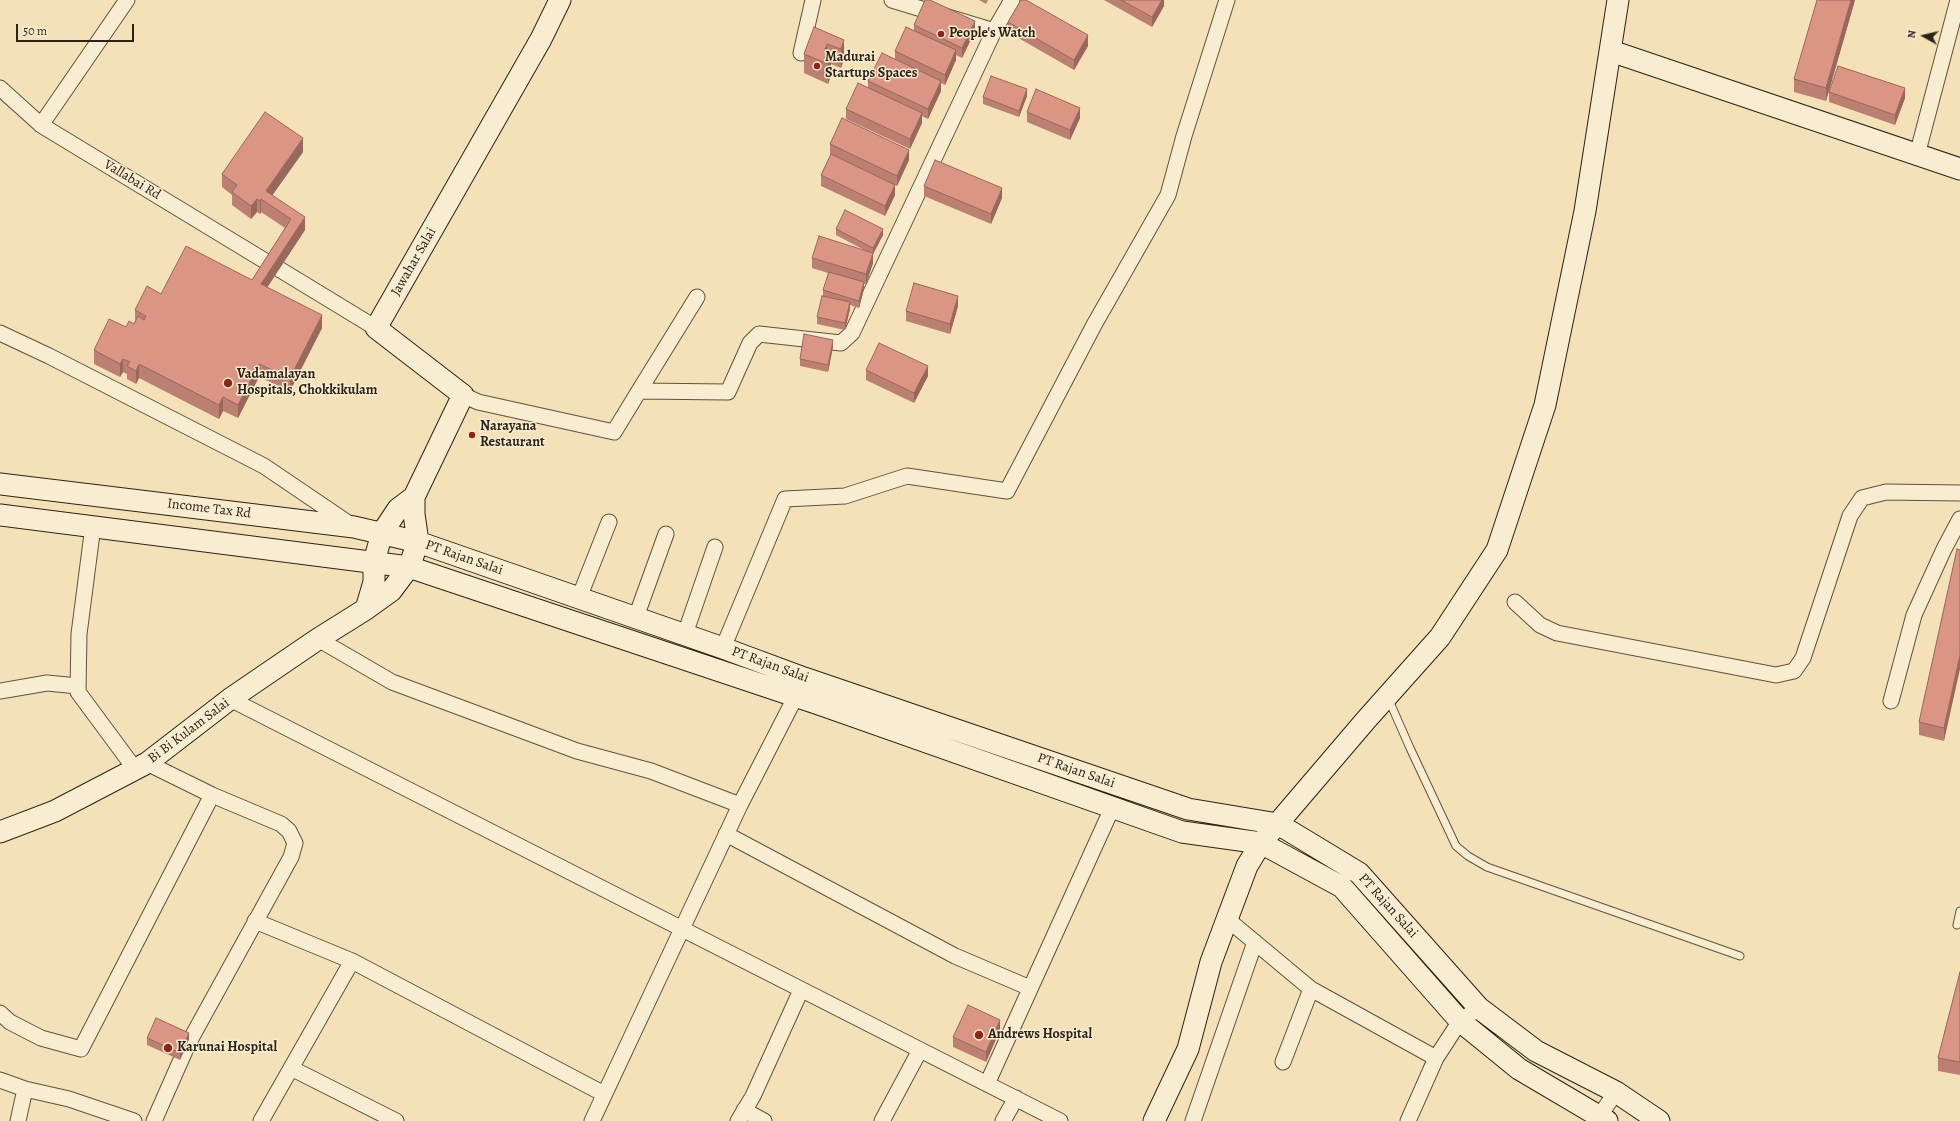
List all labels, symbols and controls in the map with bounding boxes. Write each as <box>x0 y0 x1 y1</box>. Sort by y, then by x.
scale bar <box>18 16 136 42</box>
north arrow <box>1904 16 1944 56</box>
text: 50 m <box>23 23 47 39</box>
place label: People's Watch <box>949 26 1036 42</box>
marker: People's Watch <box>936 29 946 39</box>
text: N <box>1904 29 1920 39</box>
place label: Madurai Startups Spaces <box>825 50 917 82</box>
marker: Madurai Startups Spaces <box>812 61 822 71</box>
street label: Vallabai Rd <box>101 156 163 204</box>
street label: Jawahar Salai <box>388 225 440 299</box>
place label: Vadamalayan Hospitals, Chokkikulam <box>237 367 378 400</box>
marker: Vadamalayan Hospitals, Chokkikulam <box>222 377 234 389</box>
place label: Narayana Restaurant <box>480 419 545 452</box>
marker: Narayana Restaurant <box>467 430 477 440</box>
street label: Income Tax Rd <box>166 496 252 522</box>
street label: PT Rajan Salai <box>423 537 505 579</box>
street label: PT Rajan Salai <box>729 643 811 687</box>
street label: Bi Bi Kulam Salai <box>145 695 233 767</box>
street label: PT Rajan Salai <box>1035 750 1117 792</box>
street label: PT Rajan Salai <box>1355 870 1421 942</box>
place label: Andrews Hospital <box>988 1027 1092 1043</box>
marker: Andrews Hospital <box>973 1029 985 1041</box>
place label: Karunai Hospital <box>177 1040 277 1056</box>
marker: Karunai Hospital <box>162 1042 174 1054</box>

